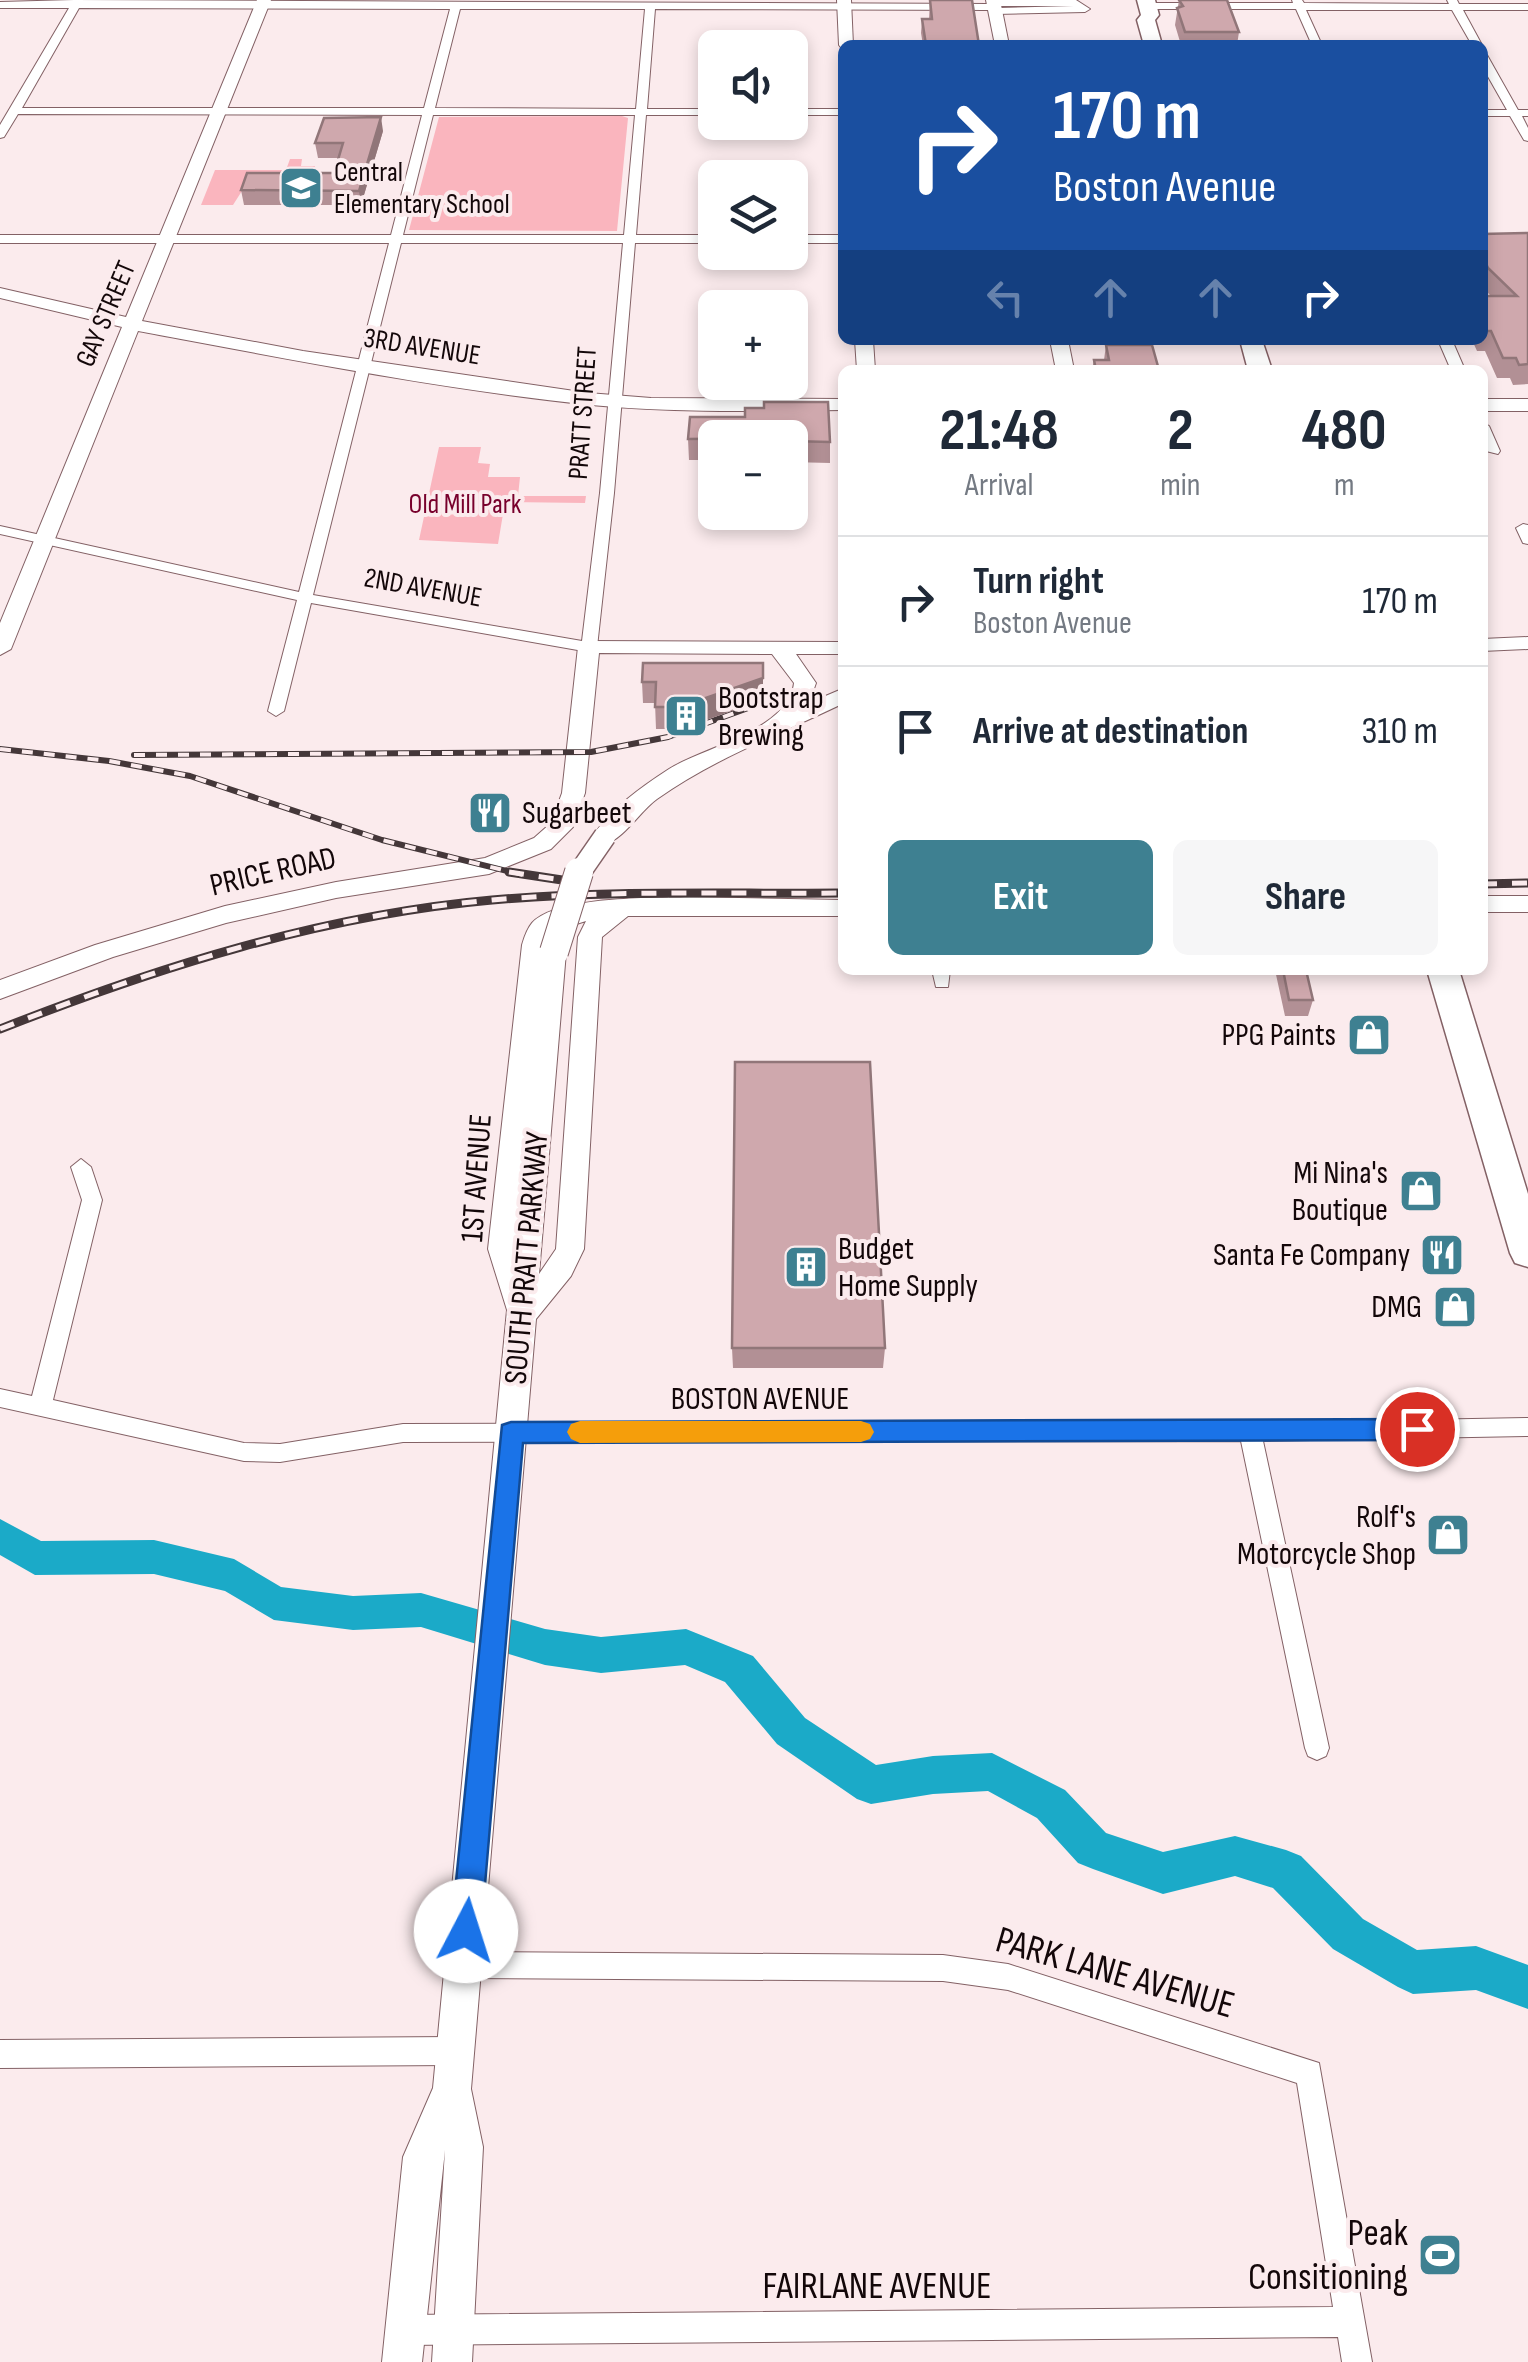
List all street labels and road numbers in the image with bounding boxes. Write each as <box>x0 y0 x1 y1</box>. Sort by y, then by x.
street label: GAY STREET <box>69 256 143 372</box>
street label: 3RD AVENUE <box>361 321 483 373</box>
street label: PRATT STREET <box>562 345 604 481</box>
street label: 2ND AVENUE <box>362 561 484 615</box>
street label: PRICE ROAD <box>206 839 340 905</box>
street label: 1ST AVENUE <box>453 1113 501 1243</box>
street label: SOUTH PRATT PARKWAY <box>497 1130 558 1386</box>
street label: BOSTON AVENUE <box>671 1380 849 1419</box>
street label: PARK LANE AVENUE <box>991 1917 1239 2029</box>
street label: FAIRLANE AVENUE <box>762 2264 992 2309</box>

